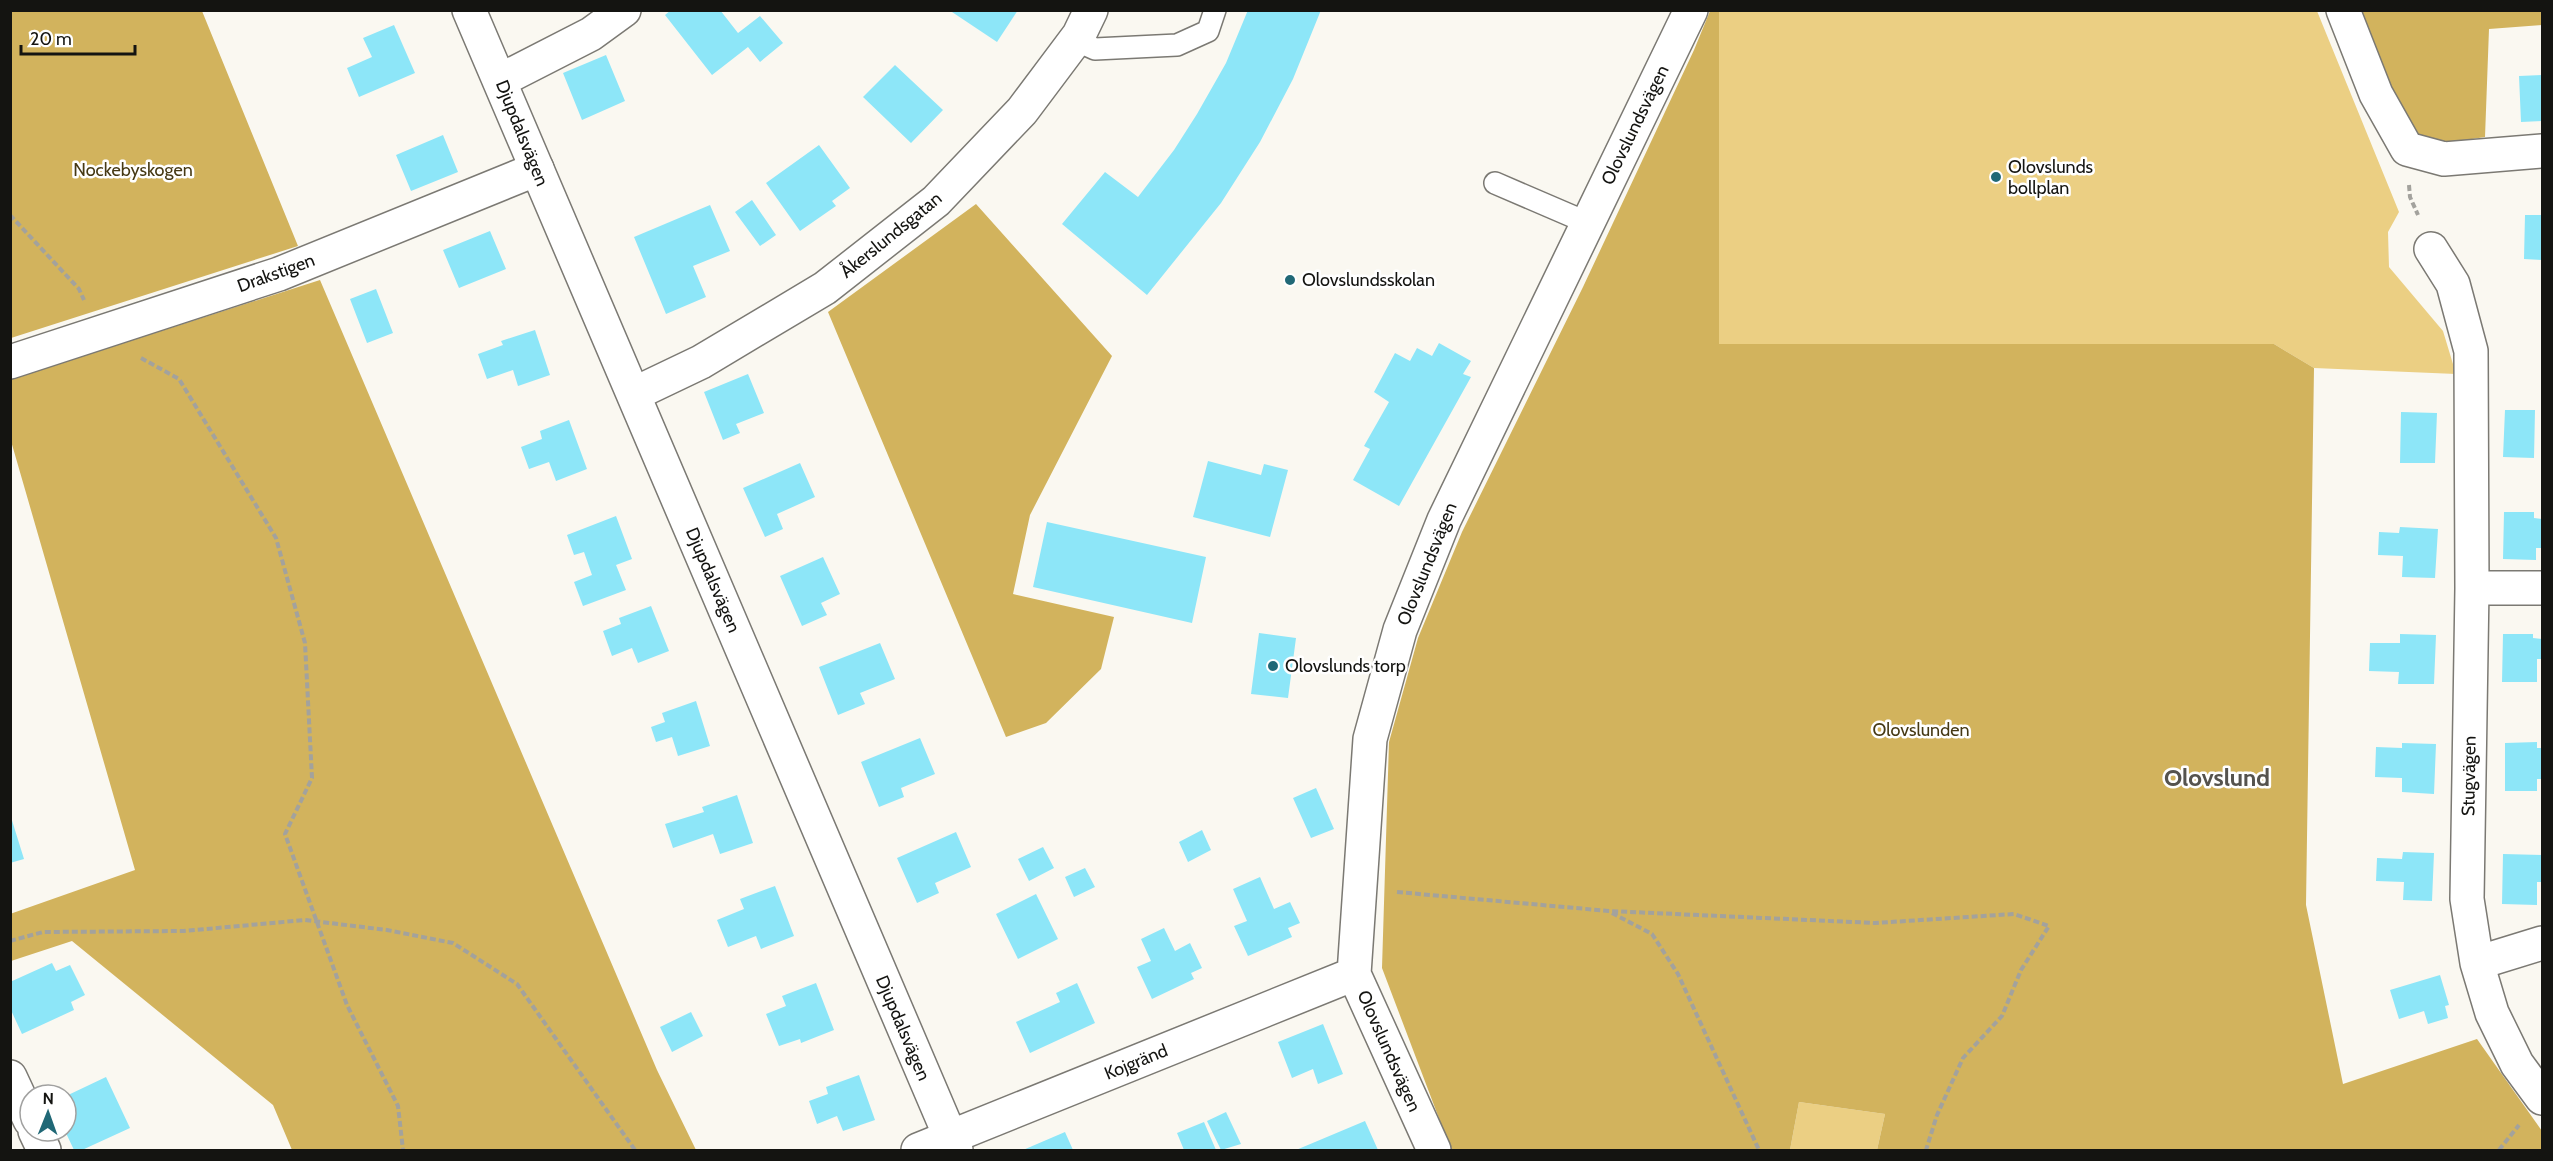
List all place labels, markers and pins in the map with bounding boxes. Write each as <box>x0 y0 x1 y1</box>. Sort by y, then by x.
place label: Olovslunds bollplan <box>2008 156 2093 199</box>
marker: Olovslunds bollplan <box>1989 170 2003 184</box>
place label: Olovslundsskolan <box>1302 269 1435 291</box>
marker: Olovslundsskolan <box>1283 273 1297 287</box>
place label: Olovslunds torp <box>1285 655 1406 677</box>
marker: Olovslunds torp <box>1266 659 1280 673</box>

